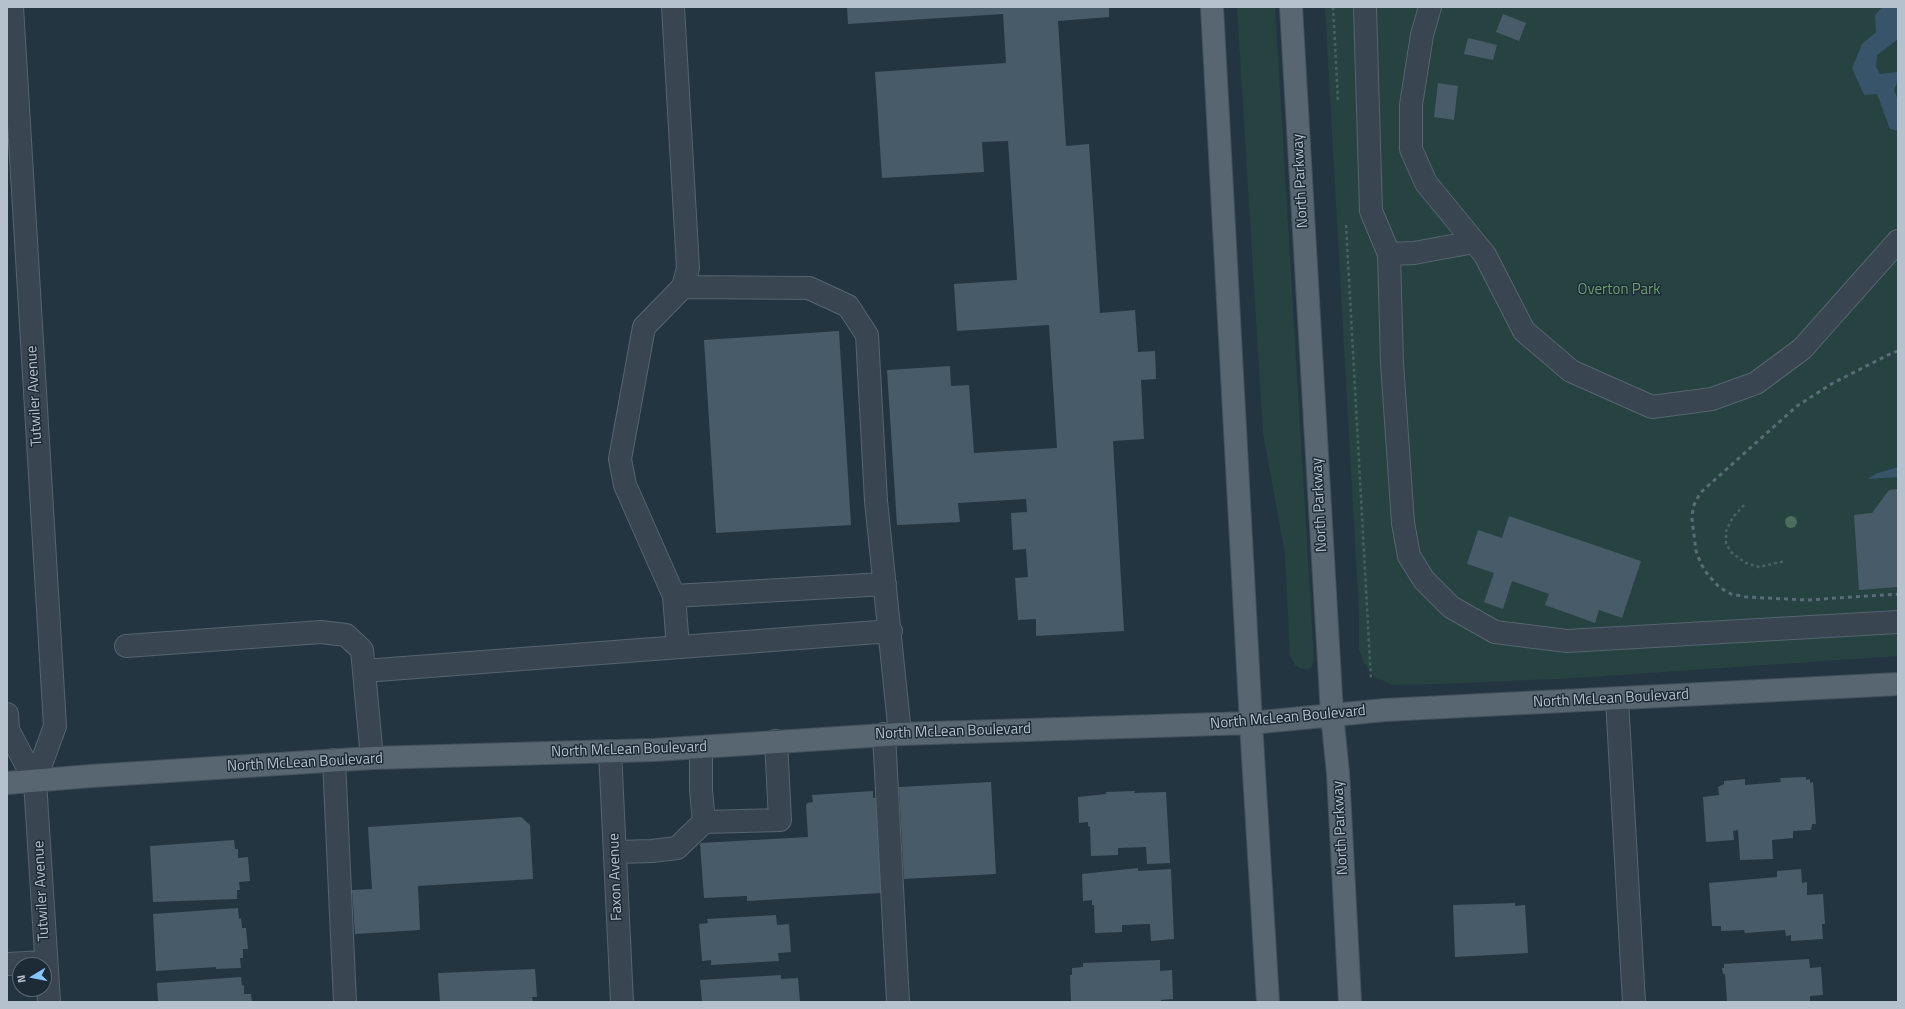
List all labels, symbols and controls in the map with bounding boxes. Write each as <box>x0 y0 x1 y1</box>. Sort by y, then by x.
street label: North Parkway <box>1290 133 1312 229</box>
park label: Overton Park <box>1578 281 1660 299</box>
street label: Tutwiler Avenue <box>23 345 47 447</box>
street label: North Parkway <box>1309 457 1331 553</box>
street label: North McLean Boulevard <box>1533 686 1689 712</box>
street label: North McLean Boulevard <box>1210 702 1366 734</box>
street label: North McLean Boulevard <box>875 720 1031 744</box>
street label: North McLean Boulevard <box>551 738 707 762</box>
street label: North McLean Boulevard <box>227 750 383 776</box>
street label: North Parkway <box>1330 780 1352 876</box>
street label: Faxon Avenue <box>605 833 627 921</box>
street label: Tutwiler Avenue <box>30 840 54 942</box>
north arrow <box>12 957 52 997</box>
text: N <box>13 974 30 984</box>

